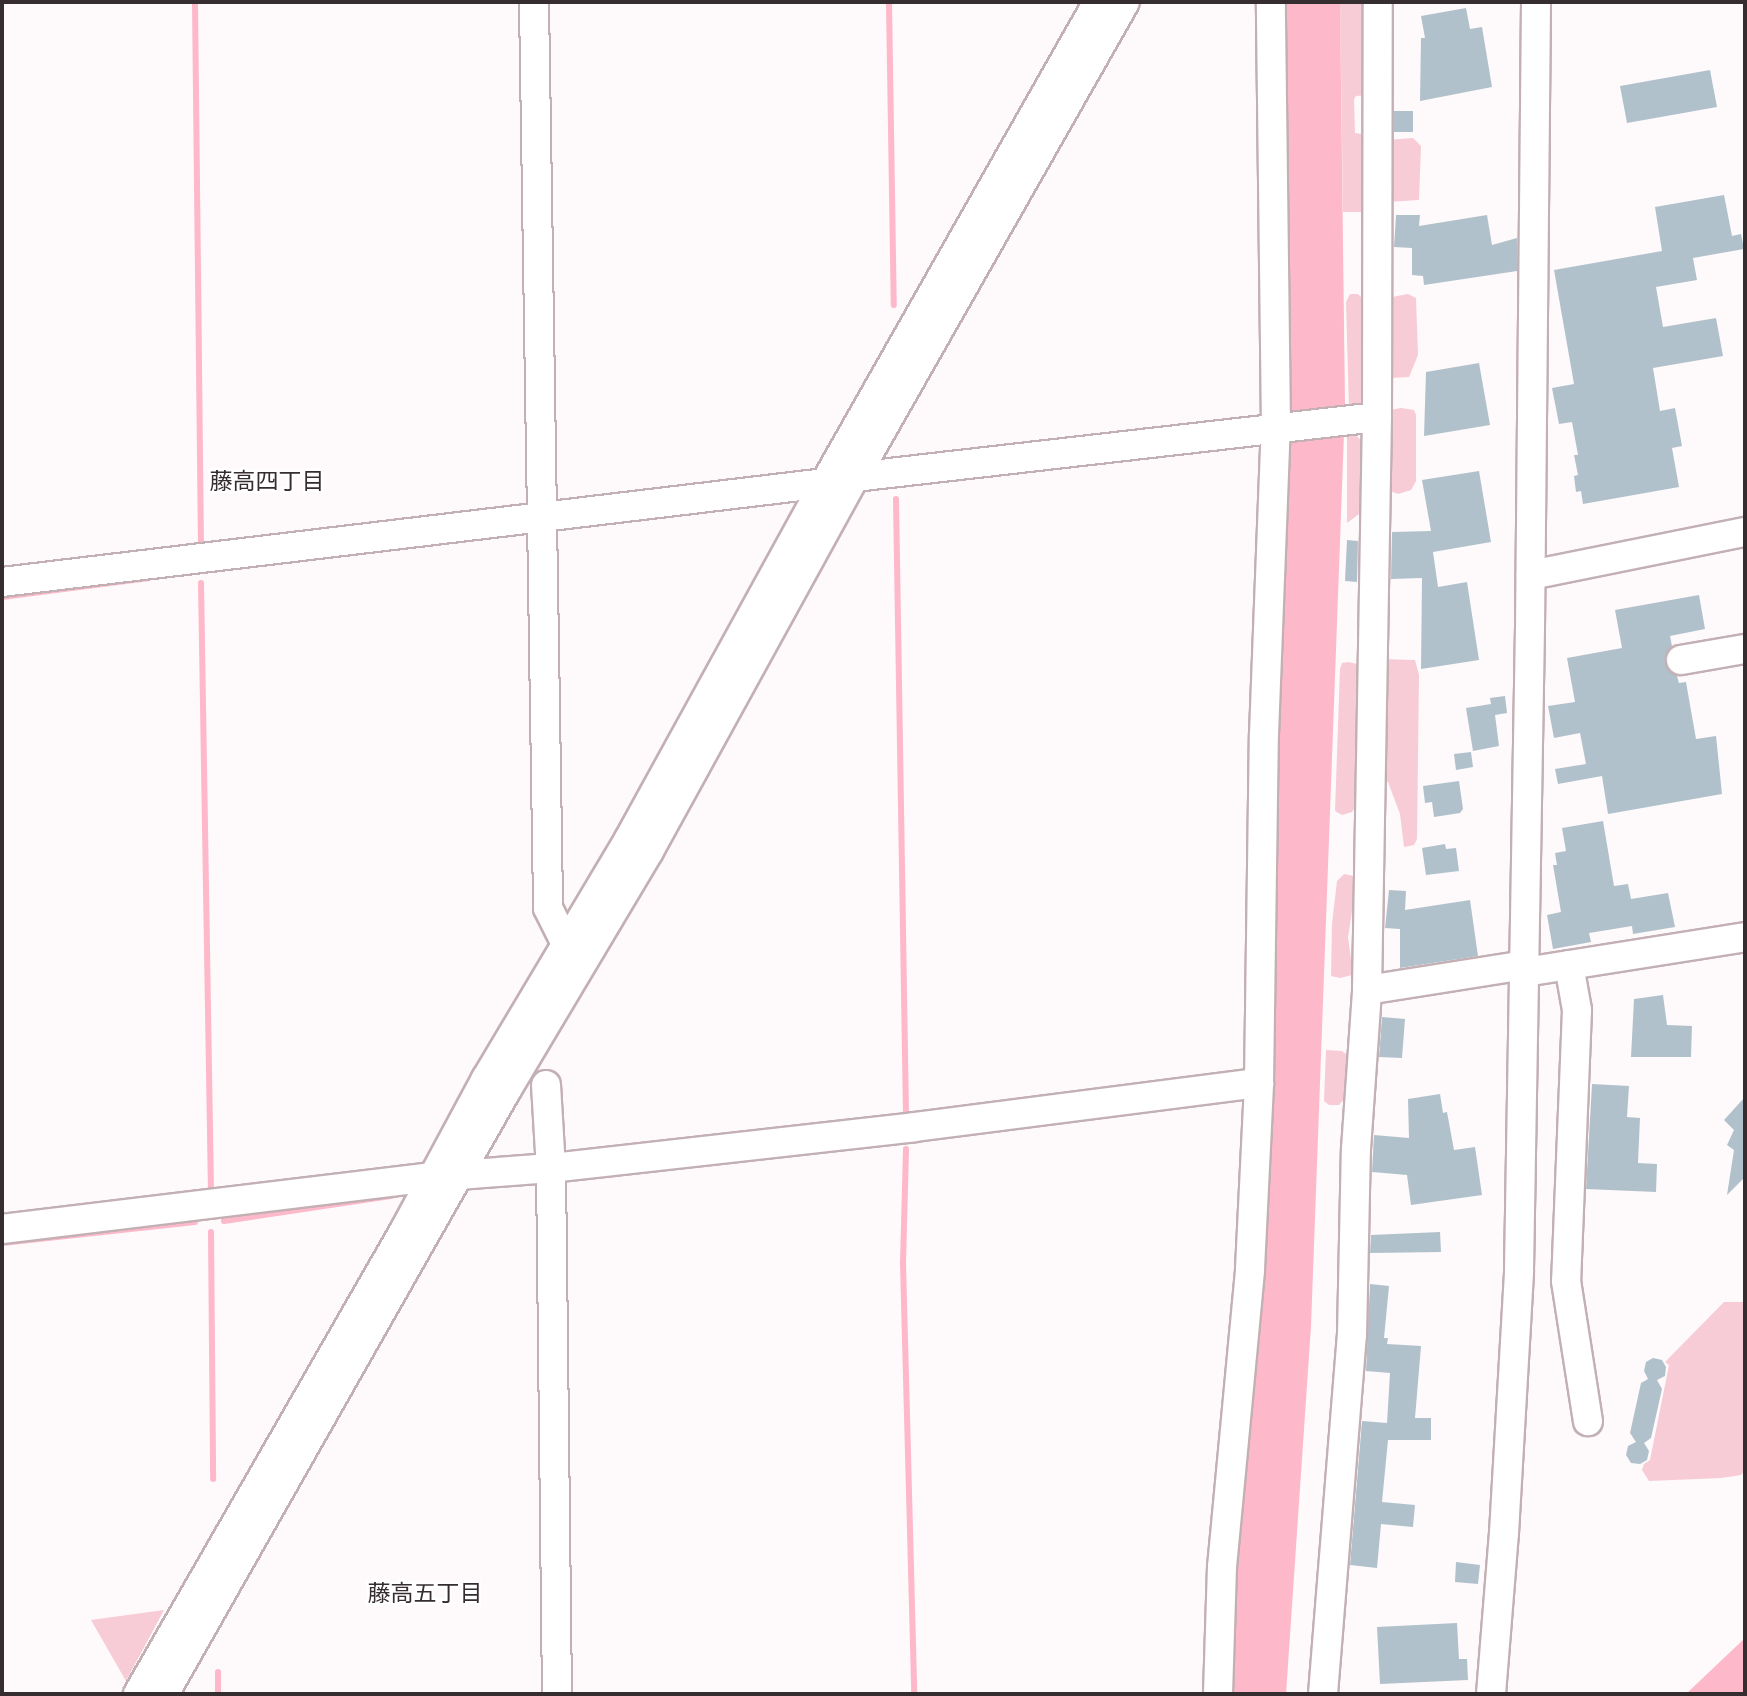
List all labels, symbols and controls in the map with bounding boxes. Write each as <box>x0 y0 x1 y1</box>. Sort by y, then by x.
district label: 藤高四丁目 <box>210 466 324 494</box>
district label: 藤高五丁目 <box>368 1578 482 1606</box>

